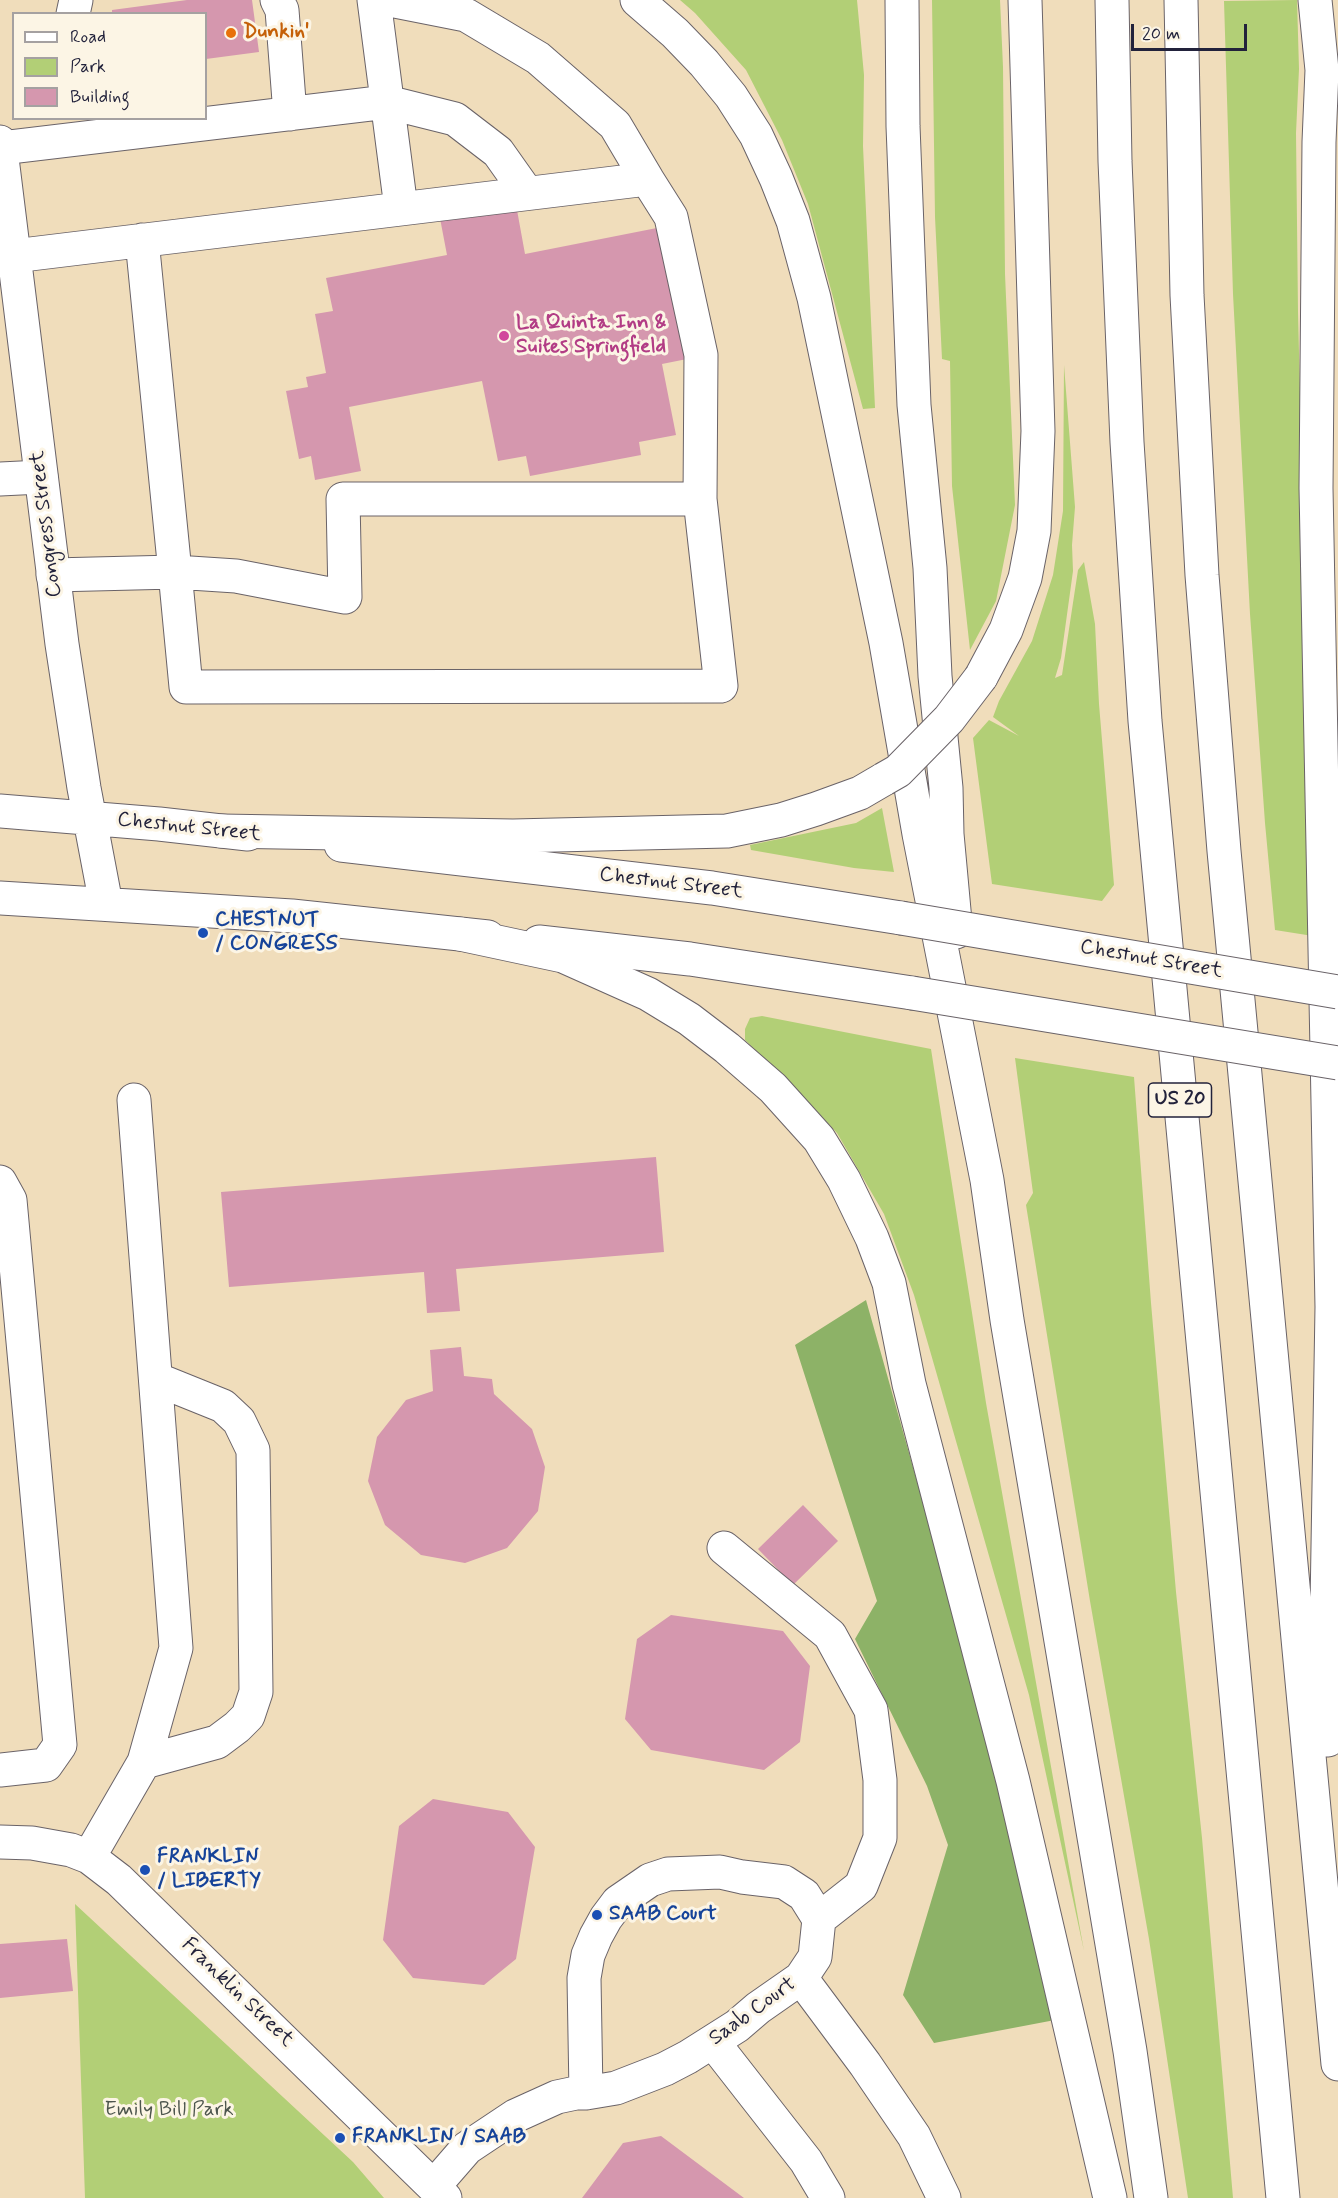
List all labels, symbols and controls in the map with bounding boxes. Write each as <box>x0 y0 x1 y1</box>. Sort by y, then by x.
legend <box>12 12 207 120</box>
scale bar <box>1134 12 1250 50</box>
place label: Dunkin' <box>243 20 310 46</box>
text: 20 m <box>1142 22 1180 46</box>
text: Road <box>70 25 106 49</box>
marker: Dunkin' <box>224 26 238 40</box>
text: Park <box>70 55 106 79</box>
text: Building <box>70 85 130 109</box>
place label: La Quinta Inn & Suites Springfield <box>516 311 666 361</box>
marker: La Quinta Inn & Suites Springfield <box>497 329 511 343</box>
street label: Congress Street <box>25 449 69 599</box>
street label: Chestnut Street <box>116 808 262 848</box>
street label: Chestnut Street <box>598 863 744 905</box>
place label: CHESTNUT / CONGRESS <box>215 908 337 958</box>
marker: CHESTNUT / CONGRESS <box>196 926 210 940</box>
street label: Chestnut Street <box>1078 935 1224 985</box>
road number: US 20 <box>1148 1083 1212 1117</box>
place label: FRANKLIN / LIBERTY <box>157 1845 261 1895</box>
marker: FRANKLIN / LIBERTY <box>138 1863 152 1877</box>
place label: SAAB Court <box>609 1902 717 1928</box>
marker: SAAB Court <box>590 1908 604 1922</box>
street label: Franklin Street <box>176 1933 298 2053</box>
street label: Saab Court <box>705 1972 801 2052</box>
park label: Emily Bill Park <box>104 2098 234 2124</box>
place label: FRANKLIN / SAAB <box>352 2125 526 2151</box>
marker: FRANKLIN / SAAB <box>333 2131 347 2145</box>

